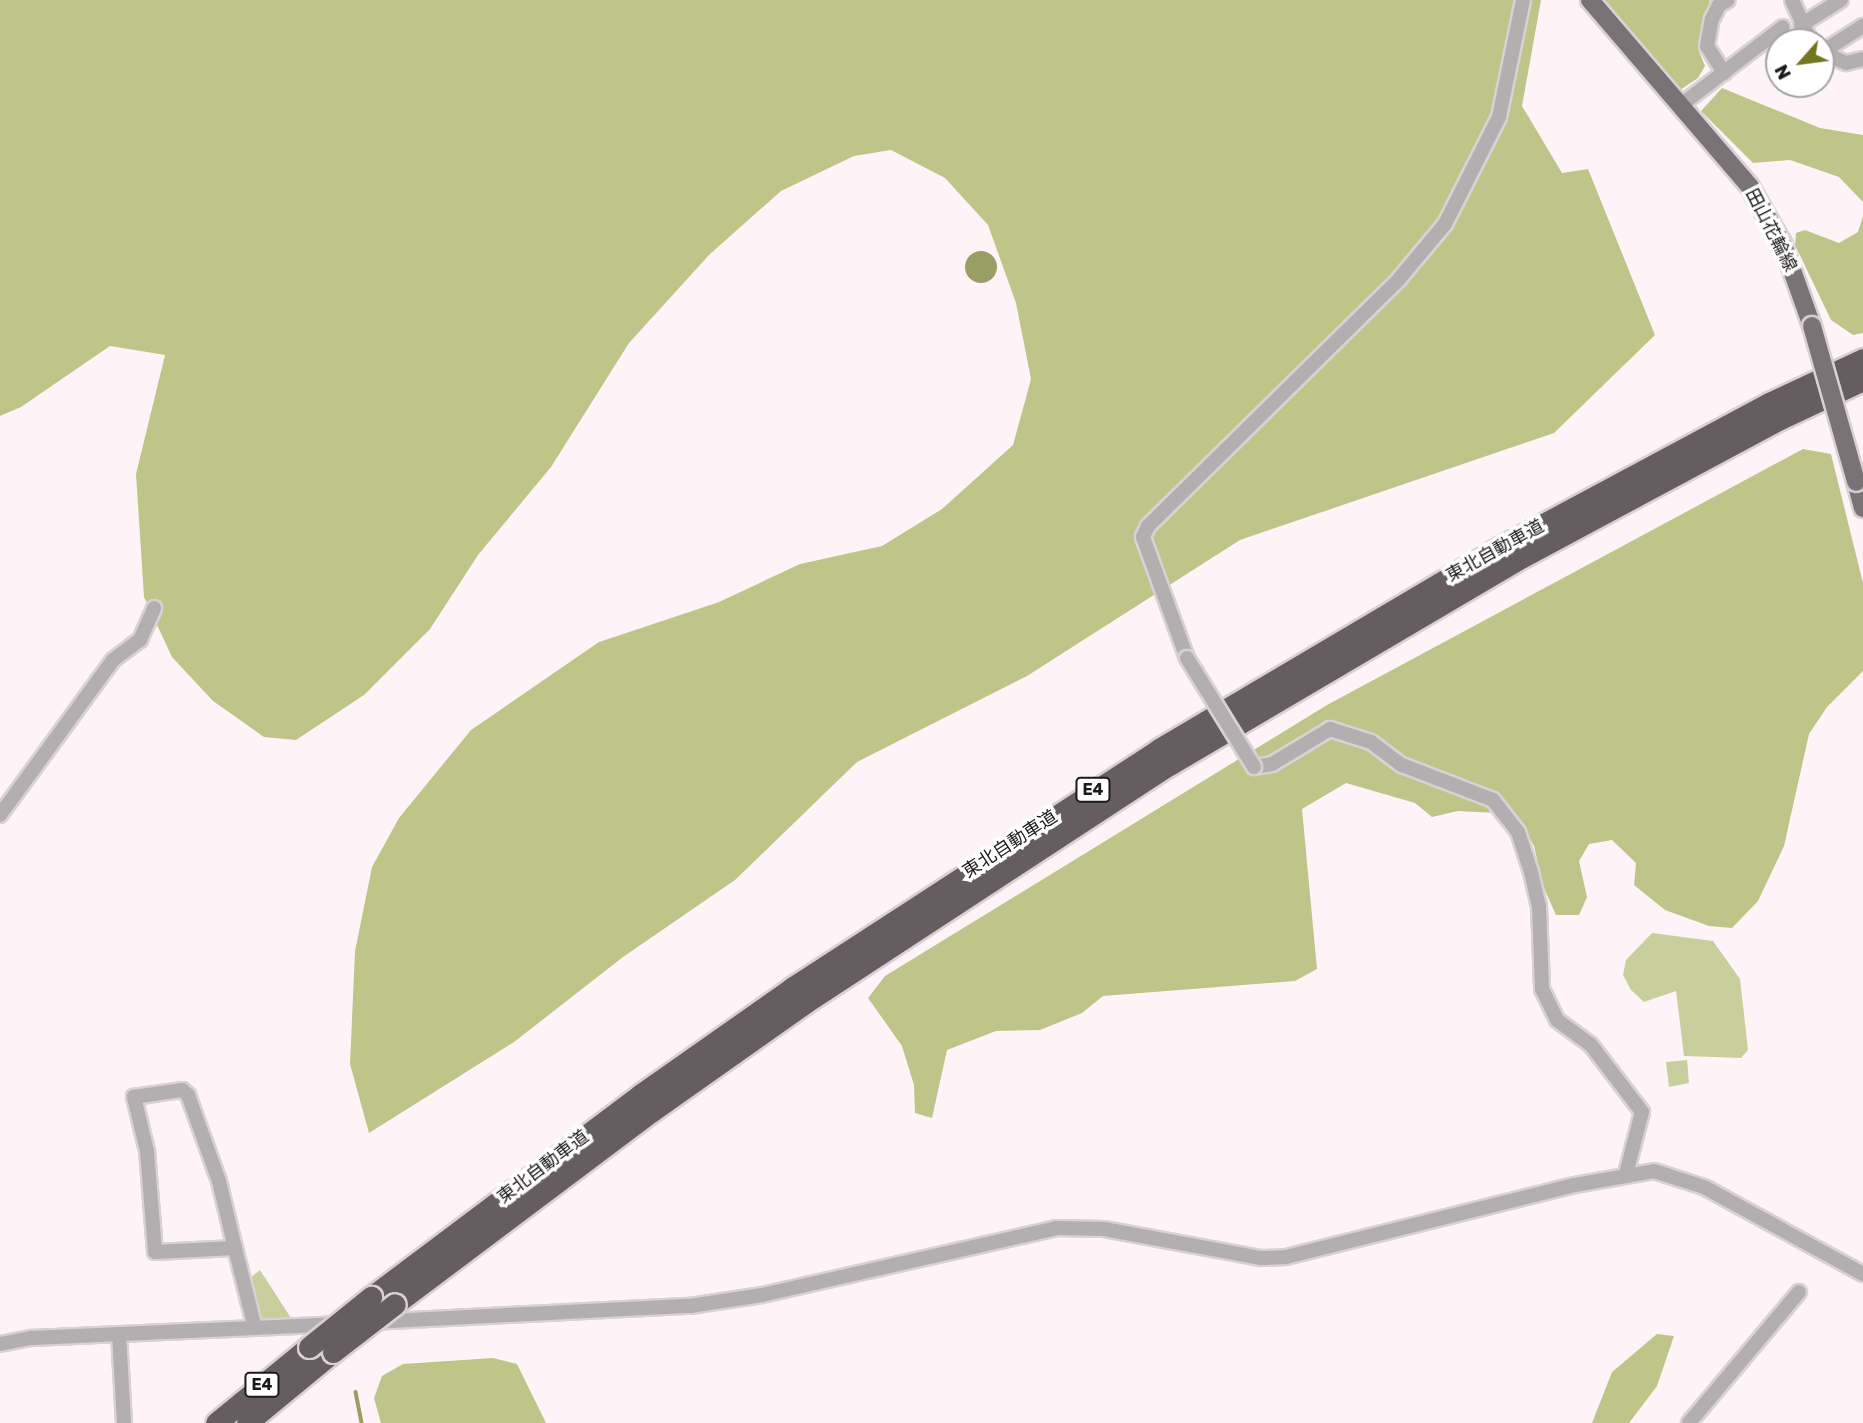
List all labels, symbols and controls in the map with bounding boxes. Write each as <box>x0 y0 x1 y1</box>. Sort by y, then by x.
north arrow <box>1765 28 1835 98</box>
text: N <box>1769 61 1796 84</box>
street label: 田山花輪線 <box>1741 185 1801 275</box>
street label: 東北自動車道 <box>1443 515 1547 587</box>
road number: E4 <box>1074 778 1112 803</box>
street label: 東北自動車道 <box>959 806 1061 882</box>
street label: 東北自動車道 <box>493 1126 593 1208</box>
road number: E4 <box>243 1372 281 1398</box>

